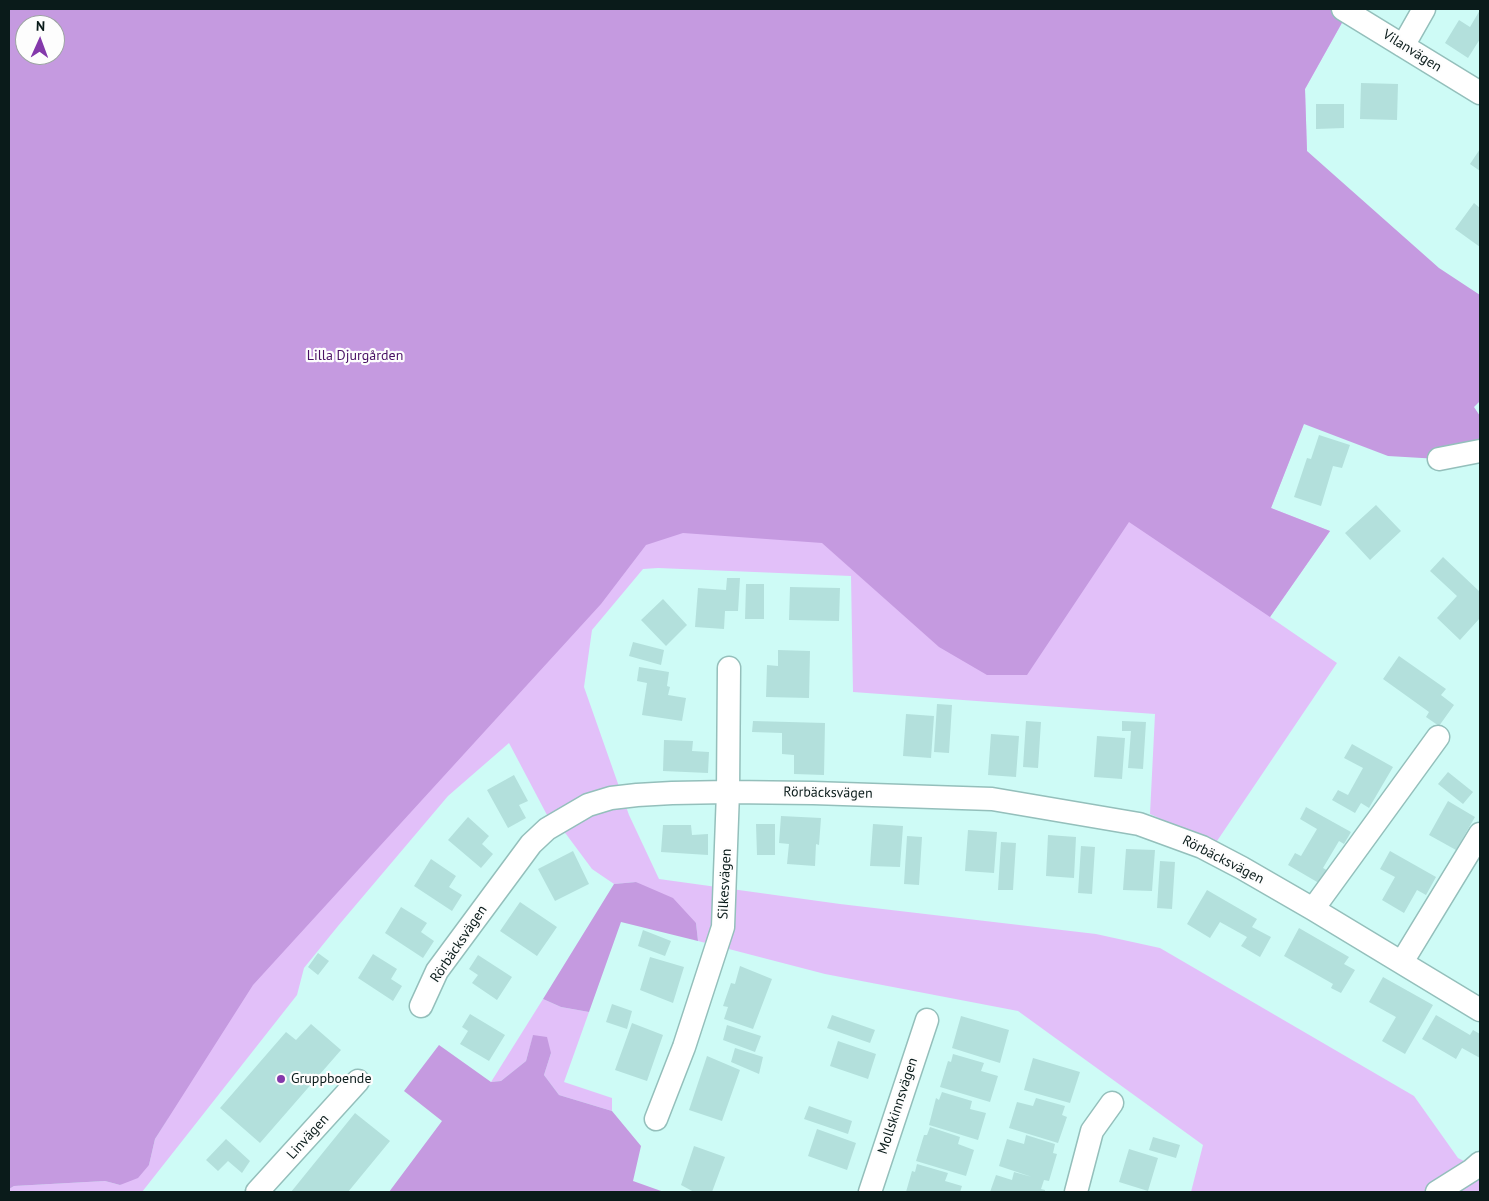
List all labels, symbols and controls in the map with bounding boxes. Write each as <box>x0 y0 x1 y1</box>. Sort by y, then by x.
north arrow <box>15 15 65 65</box>
text: N <box>36 17 45 35</box>
street label: Vilanvägen <box>1379 26 1445 76</box>
park label: Lilla Djurgården <box>307 348 403 364</box>
street label: Rörbäcksvägen <box>783 784 873 802</box>
street label: Rörbäcksvägen <box>1179 832 1267 888</box>
street label: Silkesvägen <box>715 848 735 920</box>
street label: Rörbäcksvägen <box>427 902 491 986</box>
street label: Mollskinnsvägen <box>875 1056 921 1156</box>
place label: Gruppboende <box>291 1071 371 1087</box>
marker: Gruppboende <box>275 1073 287 1085</box>
street label: Linvägen <box>283 1111 333 1163</box>

